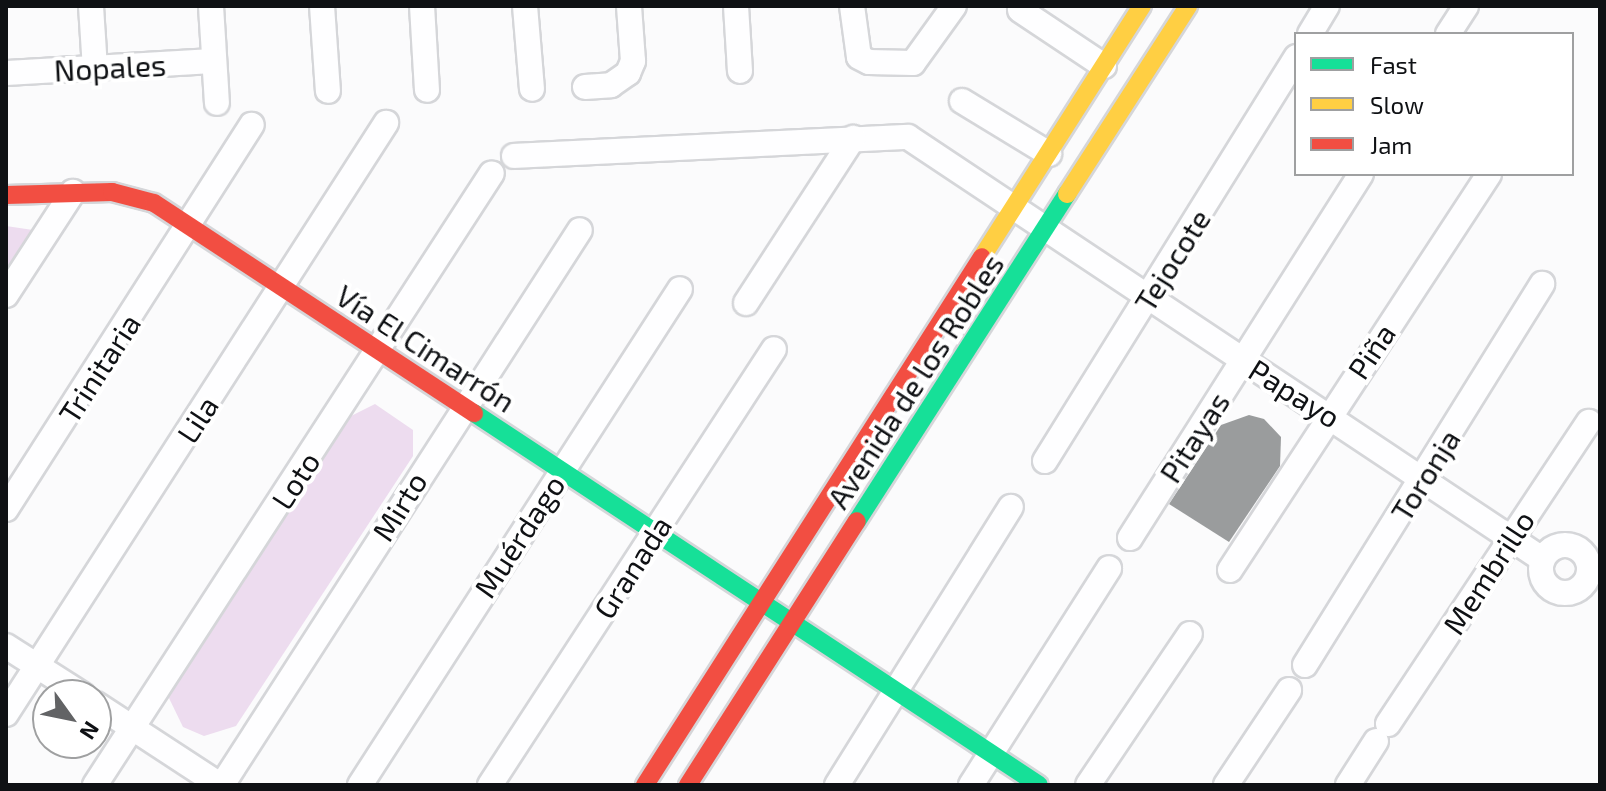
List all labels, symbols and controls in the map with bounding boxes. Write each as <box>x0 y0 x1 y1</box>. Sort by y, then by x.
legend <box>1294 32 1574 176</box>
street label: Nopales <box>53 46 167 88</box>
text: Fast <box>1370 50 1417 79</box>
text: Slow <box>1370 90 1424 119</box>
text: Jam <box>1370 130 1412 159</box>
street label: Tejocote <box>1127 202 1217 318</box>
street label: Avenida de los Robles <box>819 247 1011 515</box>
street label: Vía El Cimarrón <box>330 277 522 419</box>
street label: Trinitaria <box>50 307 148 429</box>
street label: Piña <box>1340 316 1402 386</box>
street label: Papayo <box>1243 351 1347 435</box>
street label: Pitayas <box>1152 385 1236 489</box>
street label: Lila <box>169 389 225 449</box>
street label: Toronja <box>1383 423 1467 527</box>
street label: Loto <box>263 445 327 515</box>
street label: Mirto <box>364 465 434 547</box>
street label: Muérdago <box>466 468 572 604</box>
street label: Membrillo <box>1435 503 1541 641</box>
street label: Granada <box>586 509 678 625</box>
north arrow <box>32 679 112 759</box>
text: N <box>75 717 106 745</box>

